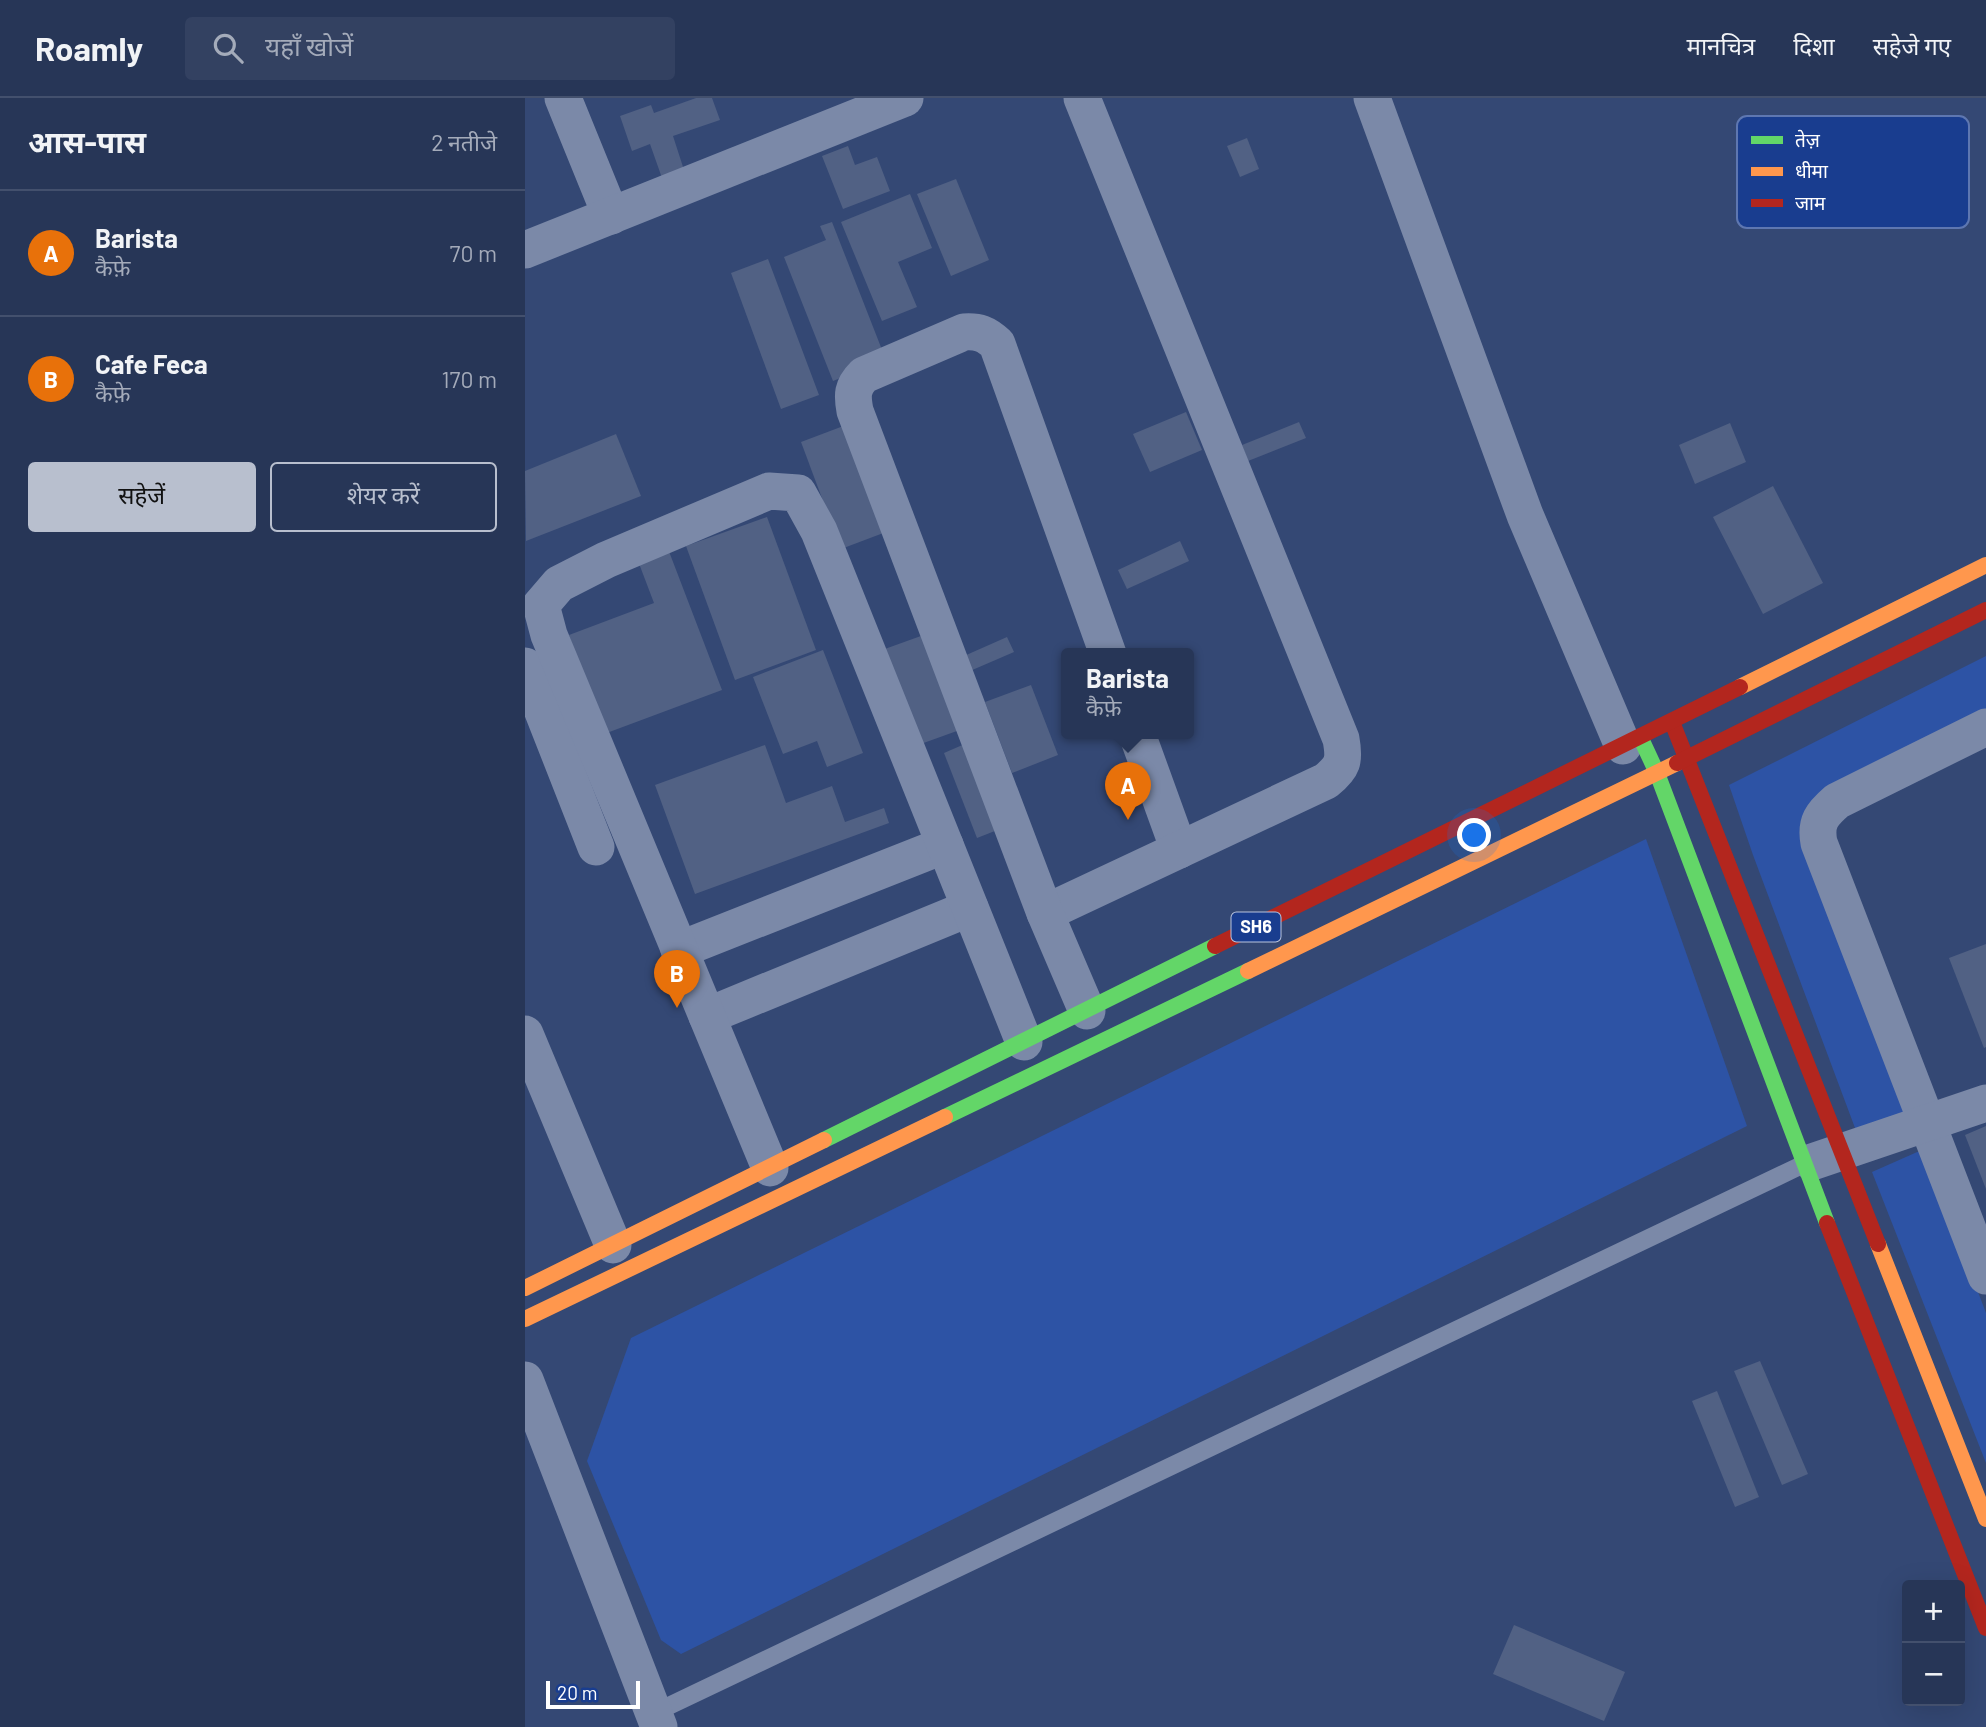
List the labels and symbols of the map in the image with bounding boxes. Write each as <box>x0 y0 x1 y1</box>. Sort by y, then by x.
legend <box>1737 116 1969 228</box>
text: तेज़ <box>1795 128 1821 151</box>
text: धीमा <box>1795 159 1829 182</box>
text: जाम <box>1795 191 1826 214</box>
pin: A <box>1105 762 1151 820</box>
your location <box>1457 818 1491 852</box>
road number: SH6 <box>1231 912 1281 942</box>
pin: B <box>654 950 700 1008</box>
scale bar <box>546 1678 641 1710</box>

